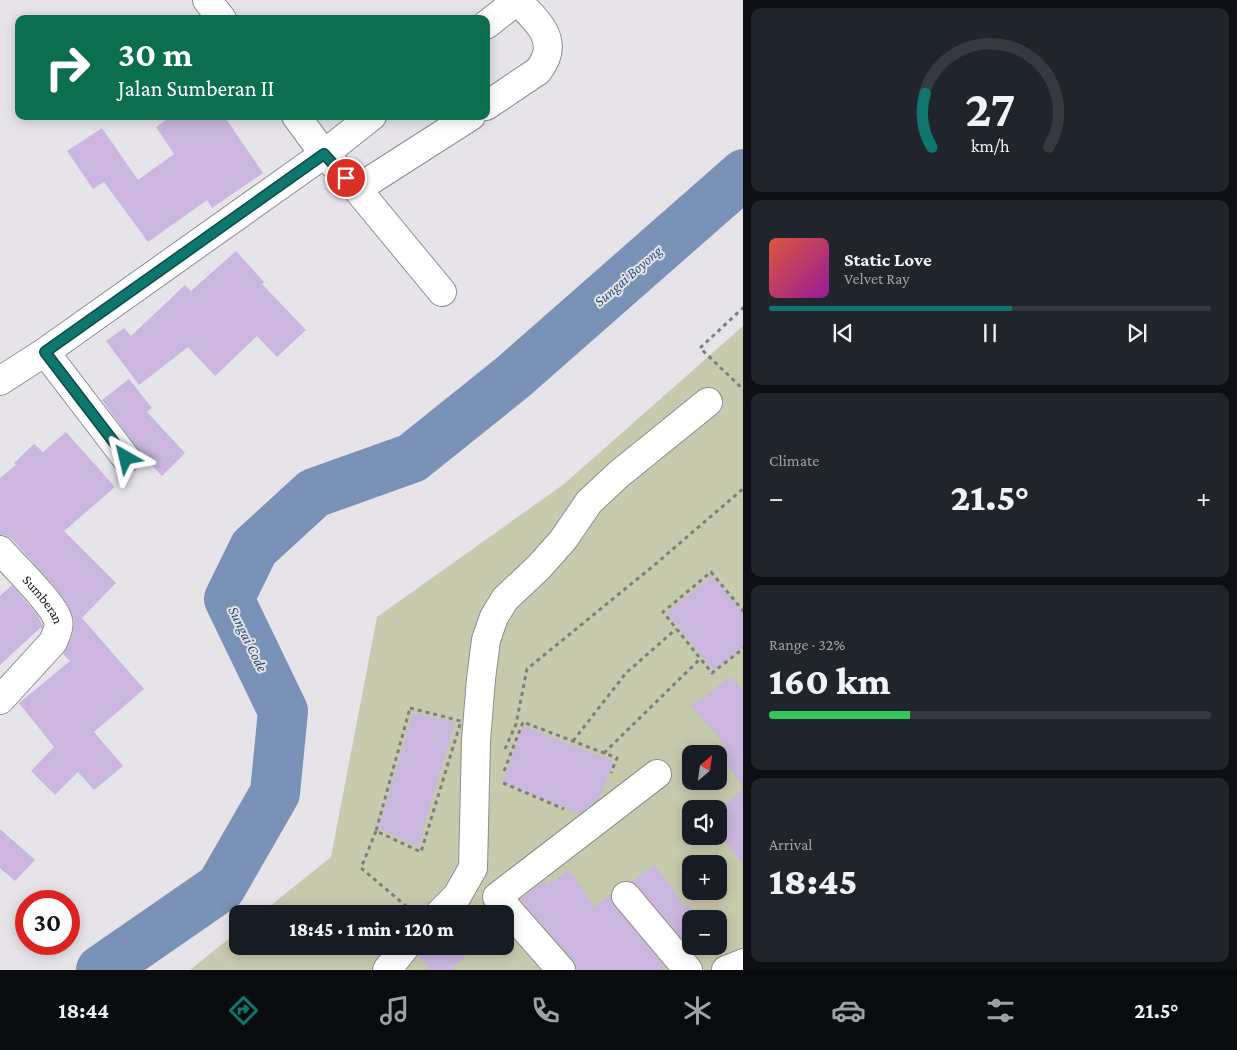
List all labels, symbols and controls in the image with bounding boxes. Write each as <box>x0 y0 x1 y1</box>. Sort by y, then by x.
icon: right <box>35 35 100 100</box>
text: 30 m <box>118 35 193 74</box>
text: Jalan Sumberan II <box>118 76 274 101</box>
text: 27 <box>965 79 1015 137</box>
text: km/h <box>971 136 1010 156</box>
pin <box>325 157 367 199</box>
icon: arrive <box>332 164 360 192</box>
water label: Sungai Boyong <box>591 242 666 310</box>
text: Static Love <box>844 249 932 270</box>
text: Velvet Ray <box>844 270 910 287</box>
icon: previous <box>829 319 857 347</box>
icon: pause <box>976 319 1004 347</box>
icon: next <box>1123 319 1151 347</box>
position arrow <box>99 431 151 483</box>
text: Climate <box>769 452 819 469</box>
text: 21.5° <box>950 476 1030 518</box>
text: − <box>769 482 784 513</box>
text: + <box>1196 482 1211 513</box>
street label: Sumberan <box>20 572 67 626</box>
water label: Sungai Code <box>224 604 271 675</box>
text: Range · 32% <box>769 636 845 653</box>
text: 160 km <box>769 660 891 702</box>
north arrow <box>682 745 728 790</box>
map controls <box>682 745 727 955</box>
button: sound <box>682 800 727 845</box>
text: Arrival <box>769 836 813 853</box>
button: + <box>682 855 727 900</box>
text: 18:45 <box>769 860 858 902</box>
speed limit sign: 30 <box>15 890 80 955</box>
button: − <box>682 910 727 955</box>
text: 18:45 · 1 min · 120 m <box>289 919 454 940</box>
icon: directions <box>226 993 261 1028</box>
icon: music <box>377 993 412 1028</box>
icon: phone <box>528 993 563 1028</box>
icon: climate <box>680 993 715 1028</box>
icon: car <box>831 993 866 1028</box>
icon: filters <box>983 993 1018 1028</box>
text: 18:44 <box>58 998 109 1023</box>
text: 21.5° <box>1134 998 1179 1023</box>

